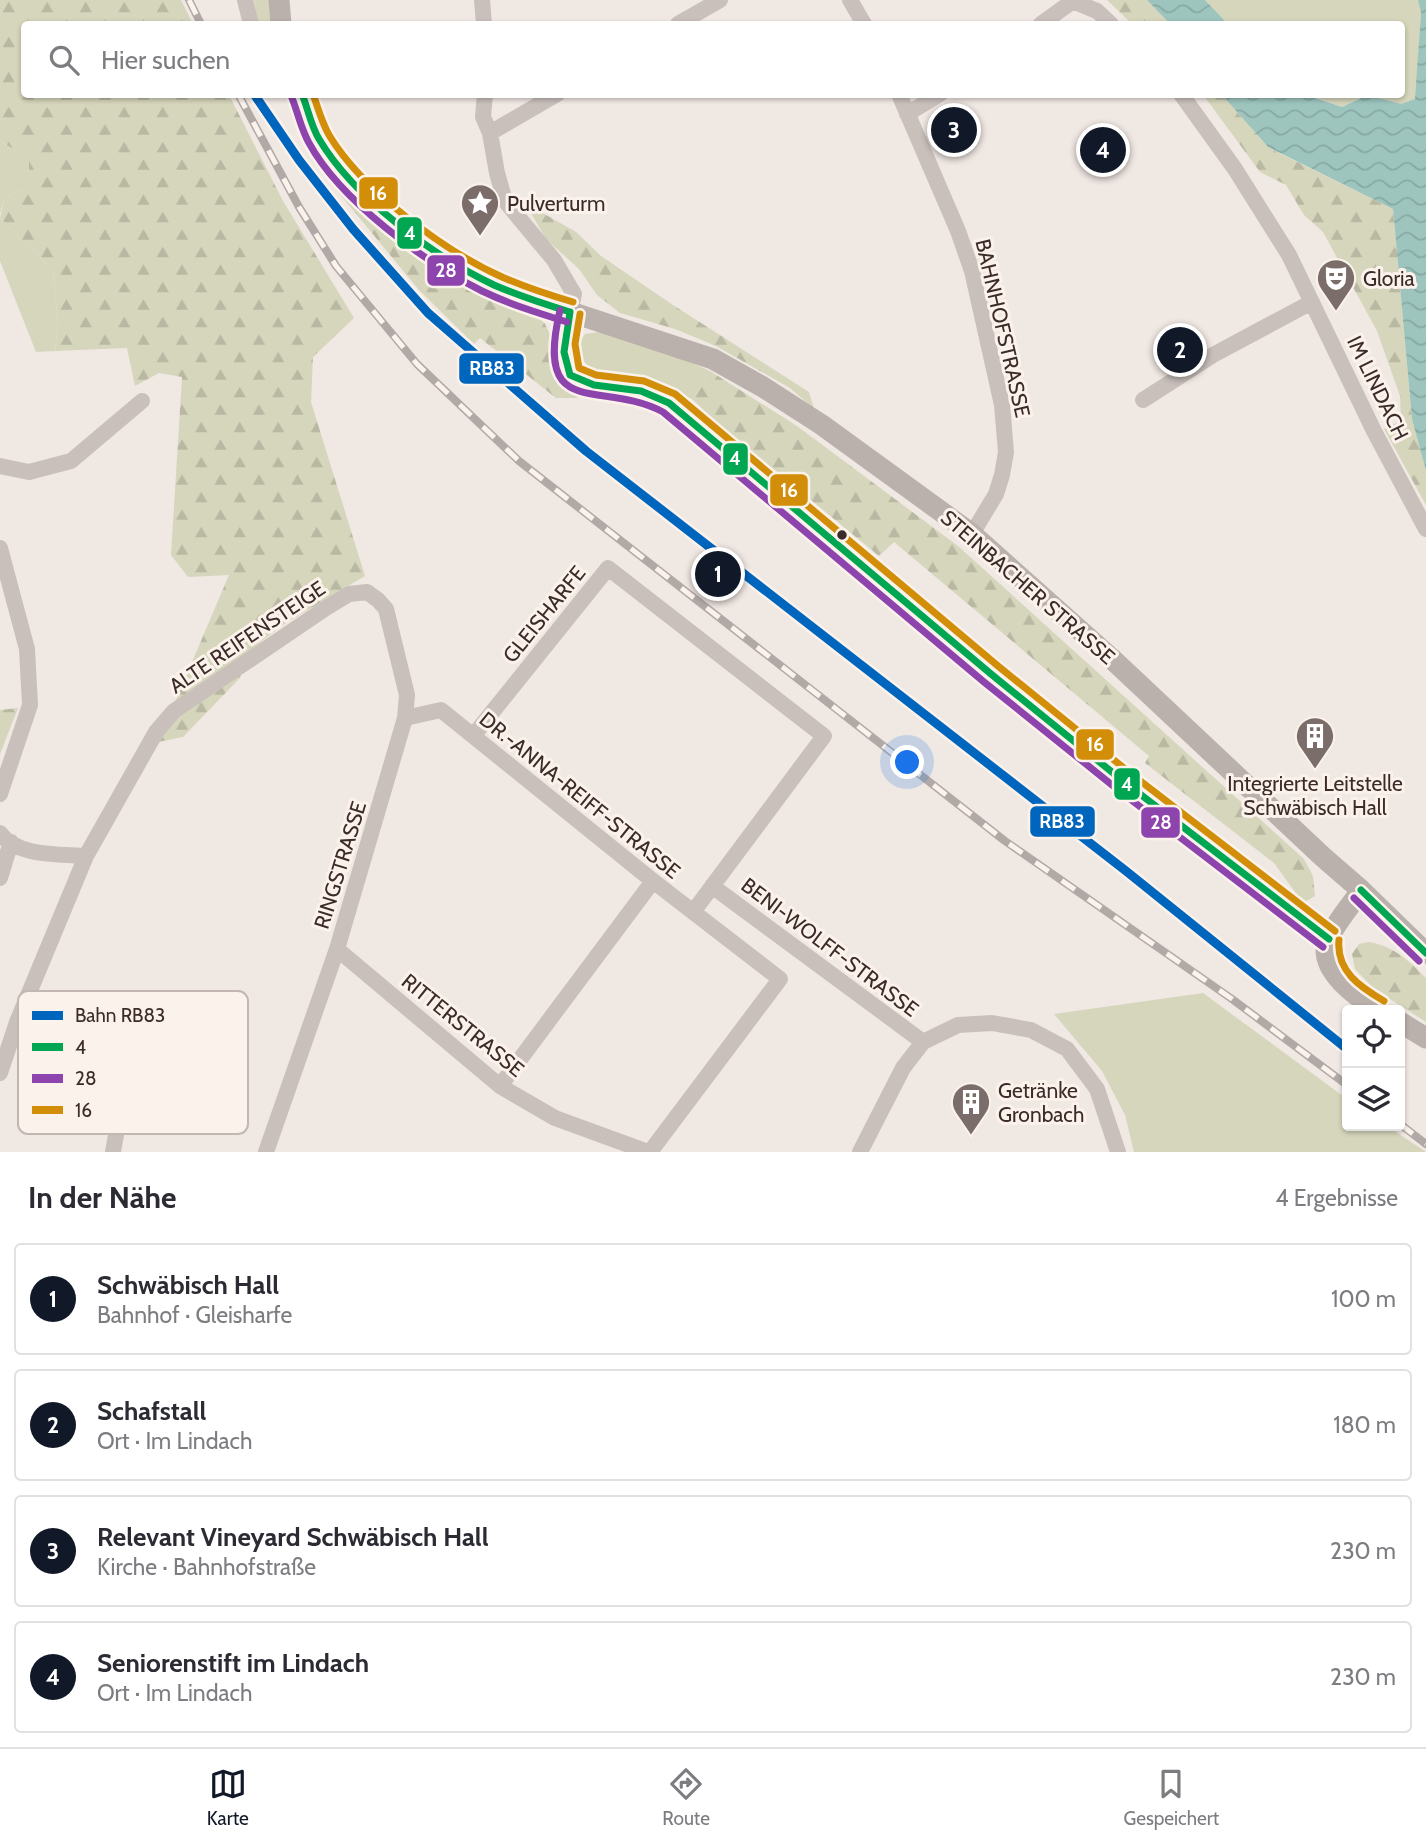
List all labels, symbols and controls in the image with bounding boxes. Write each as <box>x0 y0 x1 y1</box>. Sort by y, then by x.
search box <box>21 21 1405 98</box>
icon: search <box>45 41 83 79</box>
text: Hier suchen <box>101 44 230 76</box>
pin: 3 <box>931 104 977 156</box>
pin: 4 <box>1080 124 1126 176</box>
line badge: 16 <box>358 176 399 210</box>
text: 16 <box>369 182 387 205</box>
place icon: Pulverturm <box>459 182 501 237</box>
place label: Pulverturm <box>507 191 605 216</box>
line badge: 4 <box>396 216 423 250</box>
text: 4 <box>404 222 416 245</box>
street label: BAHNHOFSTRASSE <box>970 236 1036 420</box>
line badge: 28 <box>426 254 466 287</box>
theatre icon: Gloria <box>1315 257 1357 312</box>
text: 28 <box>435 259 457 282</box>
place label: Gloria <box>1363 266 1415 291</box>
pin: 2 <box>1157 324 1203 376</box>
street label: IM LINDACH <box>1342 332 1414 444</box>
line badge: RB83 <box>458 352 525 385</box>
text: RB83 <box>469 357 515 380</box>
line badge: 4 <box>722 442 749 476</box>
text: 4 <box>729 447 741 470</box>
line badge: 16 <box>769 473 809 507</box>
text: 16 <box>780 479 798 502</box>
street label: STEINBACHER STRASSE <box>936 505 1120 669</box>
unlabelled marker <box>835 528 849 542</box>
pin: 1 <box>695 548 741 600</box>
street label: GLEISHARFE <box>497 561 591 667</box>
street label: ALTE REIFENSTEIGE <box>164 576 330 698</box>
street label: DR.-ANNA-REIFF-STRASSE <box>475 706 685 884</box>
building icon: Integrierte Leitstelle Schwäbisch Hall <box>1294 715 1336 770</box>
line badge: 16 <box>1075 728 1115 761</box>
text: 16 <box>1086 733 1104 756</box>
your location <box>890 745 924 779</box>
line badge: 4 <box>1113 767 1141 801</box>
place label: Integrierte Leitstelle Schwäbisch Hall <box>1227 771 1403 820</box>
text: 4 <box>1121 773 1133 796</box>
street label: RINGSTRASSE <box>309 798 371 932</box>
line badge: RB83 <box>1029 805 1096 838</box>
line badge: 28 <box>1140 806 1181 839</box>
text: RB83 <box>1039 810 1085 833</box>
text: 28 <box>1150 811 1172 834</box>
street label: BENI-WOLFF-STRASSE <box>737 872 923 1022</box>
street label: RITTERSTRASSE <box>397 968 529 1082</box>
legend <box>18 991 248 1134</box>
text: Bahn RB83 <box>75 1004 165 1027</box>
map controls <box>1342 1005 1405 1131</box>
button: locate <box>1342 1005 1405 1068</box>
text: 4 <box>75 1036 86 1059</box>
text: 28 <box>75 1067 96 1090</box>
button: layers <box>1342 1068 1405 1131</box>
place label: Getränke Gronbach <box>998 1078 1084 1127</box>
building icon: Getränke Gronbach <box>950 1081 992 1136</box>
text: 16 <box>75 1099 92 1122</box>
text: In der Nähe <box>28 1179 177 1216</box>
text: 4 Ergebnisse <box>1275 1184 1398 1212</box>
text: Schwäbisch Hall <box>97 1269 279 1301</box>
text: 1 <box>49 1285 57 1313</box>
text: 100 m <box>1331 1285 1396 1313</box>
text: Bahnhof · Gleisharfe <box>97 1301 292 1329</box>
text: Schafstall <box>97 1395 206 1427</box>
text: 2 <box>47 1411 59 1439</box>
text: 180 m <box>1333 1411 1396 1439</box>
text: Ort · Im Lindach <box>97 1427 252 1455</box>
text: Relevant Vineyard Schwäbisch Hall <box>97 1521 489 1553</box>
text: 3 <box>47 1537 59 1565</box>
text: 230 m <box>1330 1537 1396 1565</box>
text: Kirche · Bahnhofstraße <box>97 1553 316 1581</box>
text: Seniorenstift im Lindach <box>97 1647 369 1679</box>
text: 4 <box>46 1663 60 1691</box>
text: 230 m <box>1330 1663 1396 1691</box>
text: Ort · Im Lindach <box>97 1679 252 1707</box>
tab: Karte <box>207 1765 249 1830</box>
tab: Route <box>662 1765 710 1830</box>
tab: Gespeichert <box>1124 1765 1219 1830</box>

